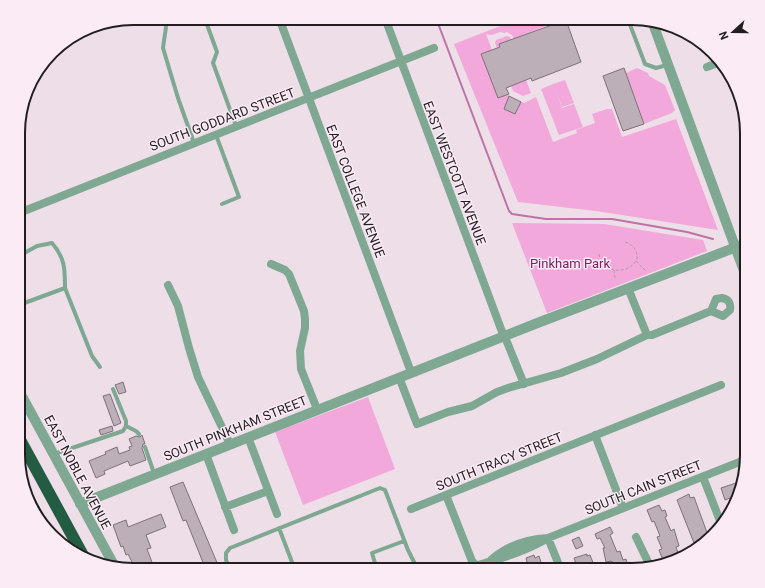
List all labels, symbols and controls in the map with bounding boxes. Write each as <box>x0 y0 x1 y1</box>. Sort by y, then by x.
north arrow <box>713 12 753 52</box>
text: N <box>717 29 732 41</box>
street label: SOUTH GODDARD STREET <box>147 85 297 154</box>
street label: EAST WESTCOTT AVENUE <box>420 99 489 247</box>
street label: EAST COLLEGE AVENUE <box>323 123 388 260</box>
park label: Pinkham Park <box>530 256 611 271</box>
street label: SOUTH PINKHAM STREET <box>161 393 309 464</box>
street label: EAST NOBLE AVENUE <box>41 413 114 532</box>
street label: SOUTH TRACY STREET <box>434 429 565 494</box>
street label: SOUTH CAIN STREET <box>583 457 704 518</box>

